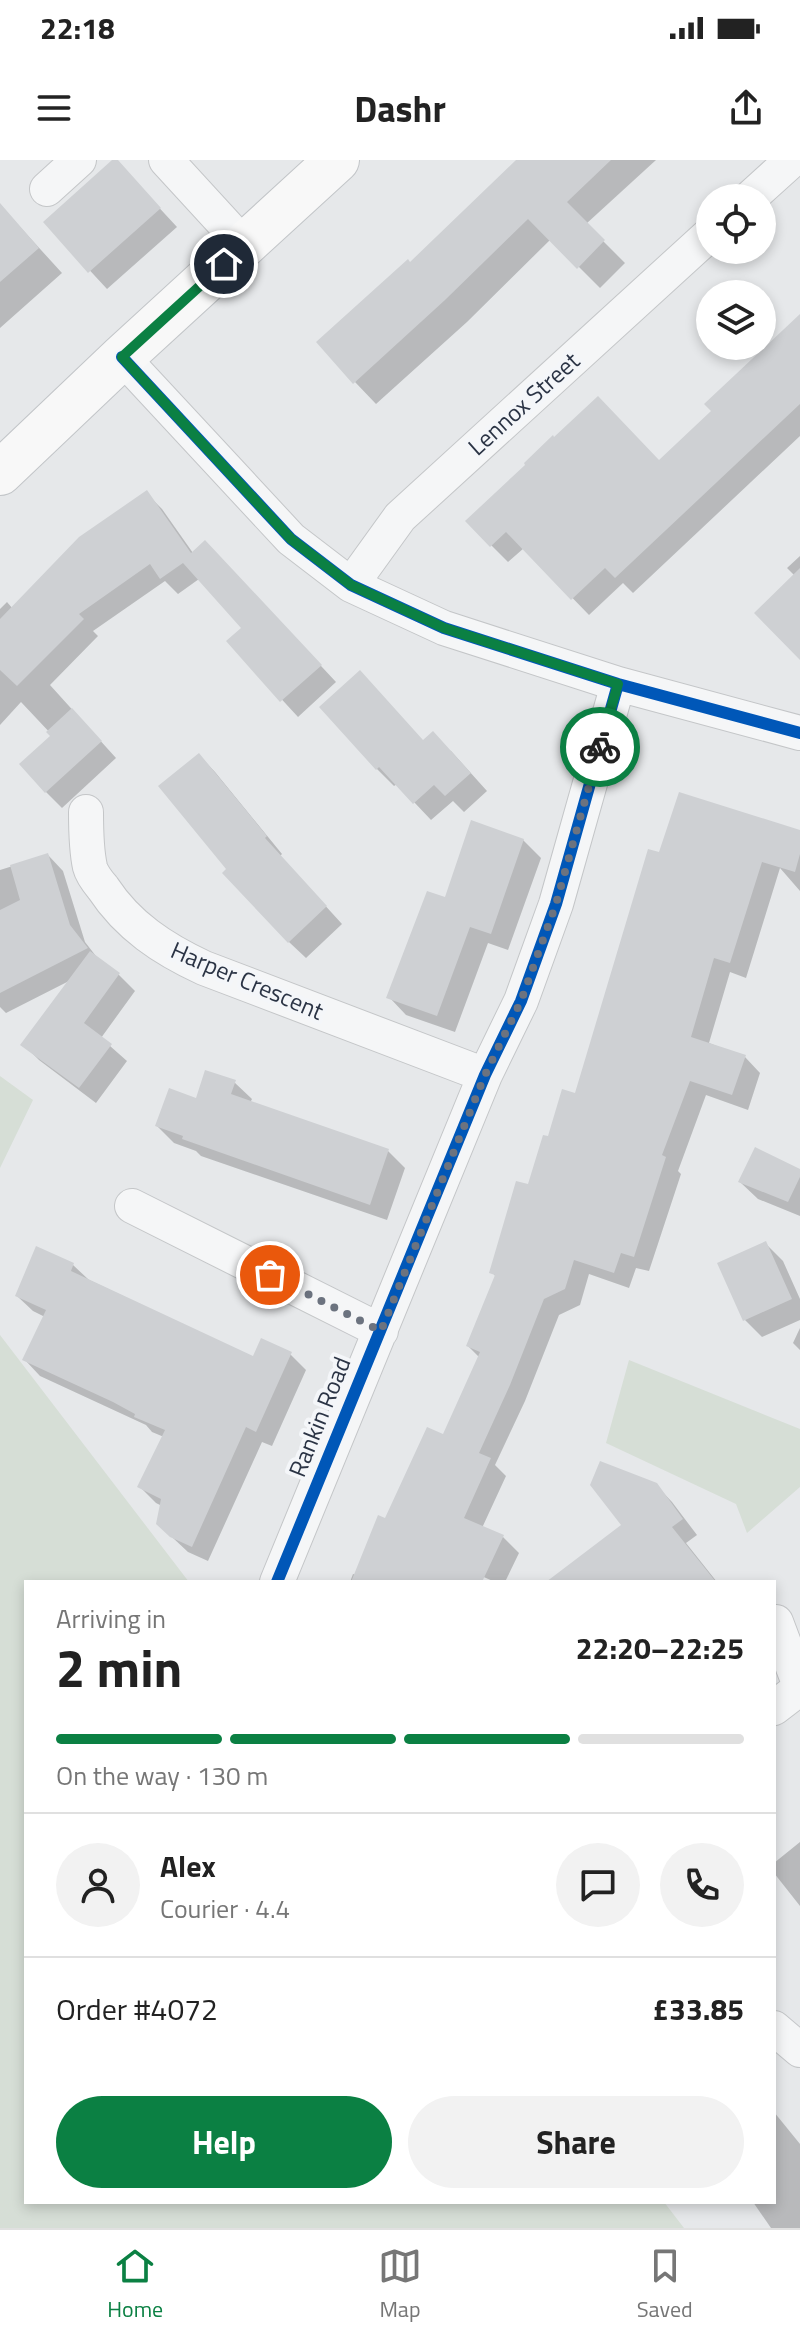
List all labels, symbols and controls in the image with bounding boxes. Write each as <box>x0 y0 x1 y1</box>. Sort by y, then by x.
text: 22:18 <box>40 5 115 51</box>
text: Dashr <box>354 81 446 136</box>
icon: menu <box>32 86 76 130</box>
icon: share <box>724 86 768 130</box>
map controls <box>696 184 776 360</box>
button: locate <box>696 184 776 264</box>
pin <box>190 230 258 298</box>
icon: home <box>202 242 246 286</box>
button: layers <box>696 280 776 360</box>
street label: Lennox Street <box>459 343 588 463</box>
courier <box>560 707 640 787</box>
icon: bike <box>578 725 622 769</box>
street label: Harper Crescent <box>165 932 330 1029</box>
pin <box>236 1241 304 1309</box>
icon: bag <box>248 1253 292 1297</box>
street label: Rankin Road <box>279 1351 359 1482</box>
text: Arriving in <box>56 1599 166 1638</box>
text: 22:20–22:25 <box>576 1625 744 1671</box>
text: 2 min <box>56 1628 182 1707</box>
text: On the way · 130 m <box>56 1756 268 1795</box>
button: person <box>56 1843 140 1927</box>
text: Alex <box>160 1843 216 1889</box>
button: chat <box>556 1843 640 1927</box>
button: phone <box>660 1843 744 1927</box>
text: Courier · 4.4 <box>160 1889 290 1928</box>
text: Order #4072 <box>56 1986 218 2032</box>
text: £33.85 <box>652 1986 744 2032</box>
button: Help <box>56 2096 392 2188</box>
button: Share <box>408 2096 744 2188</box>
tab: Home <box>107 2244 163 2326</box>
tab: Map <box>378 2244 422 2326</box>
tab: Saved <box>637 2244 693 2326</box>

